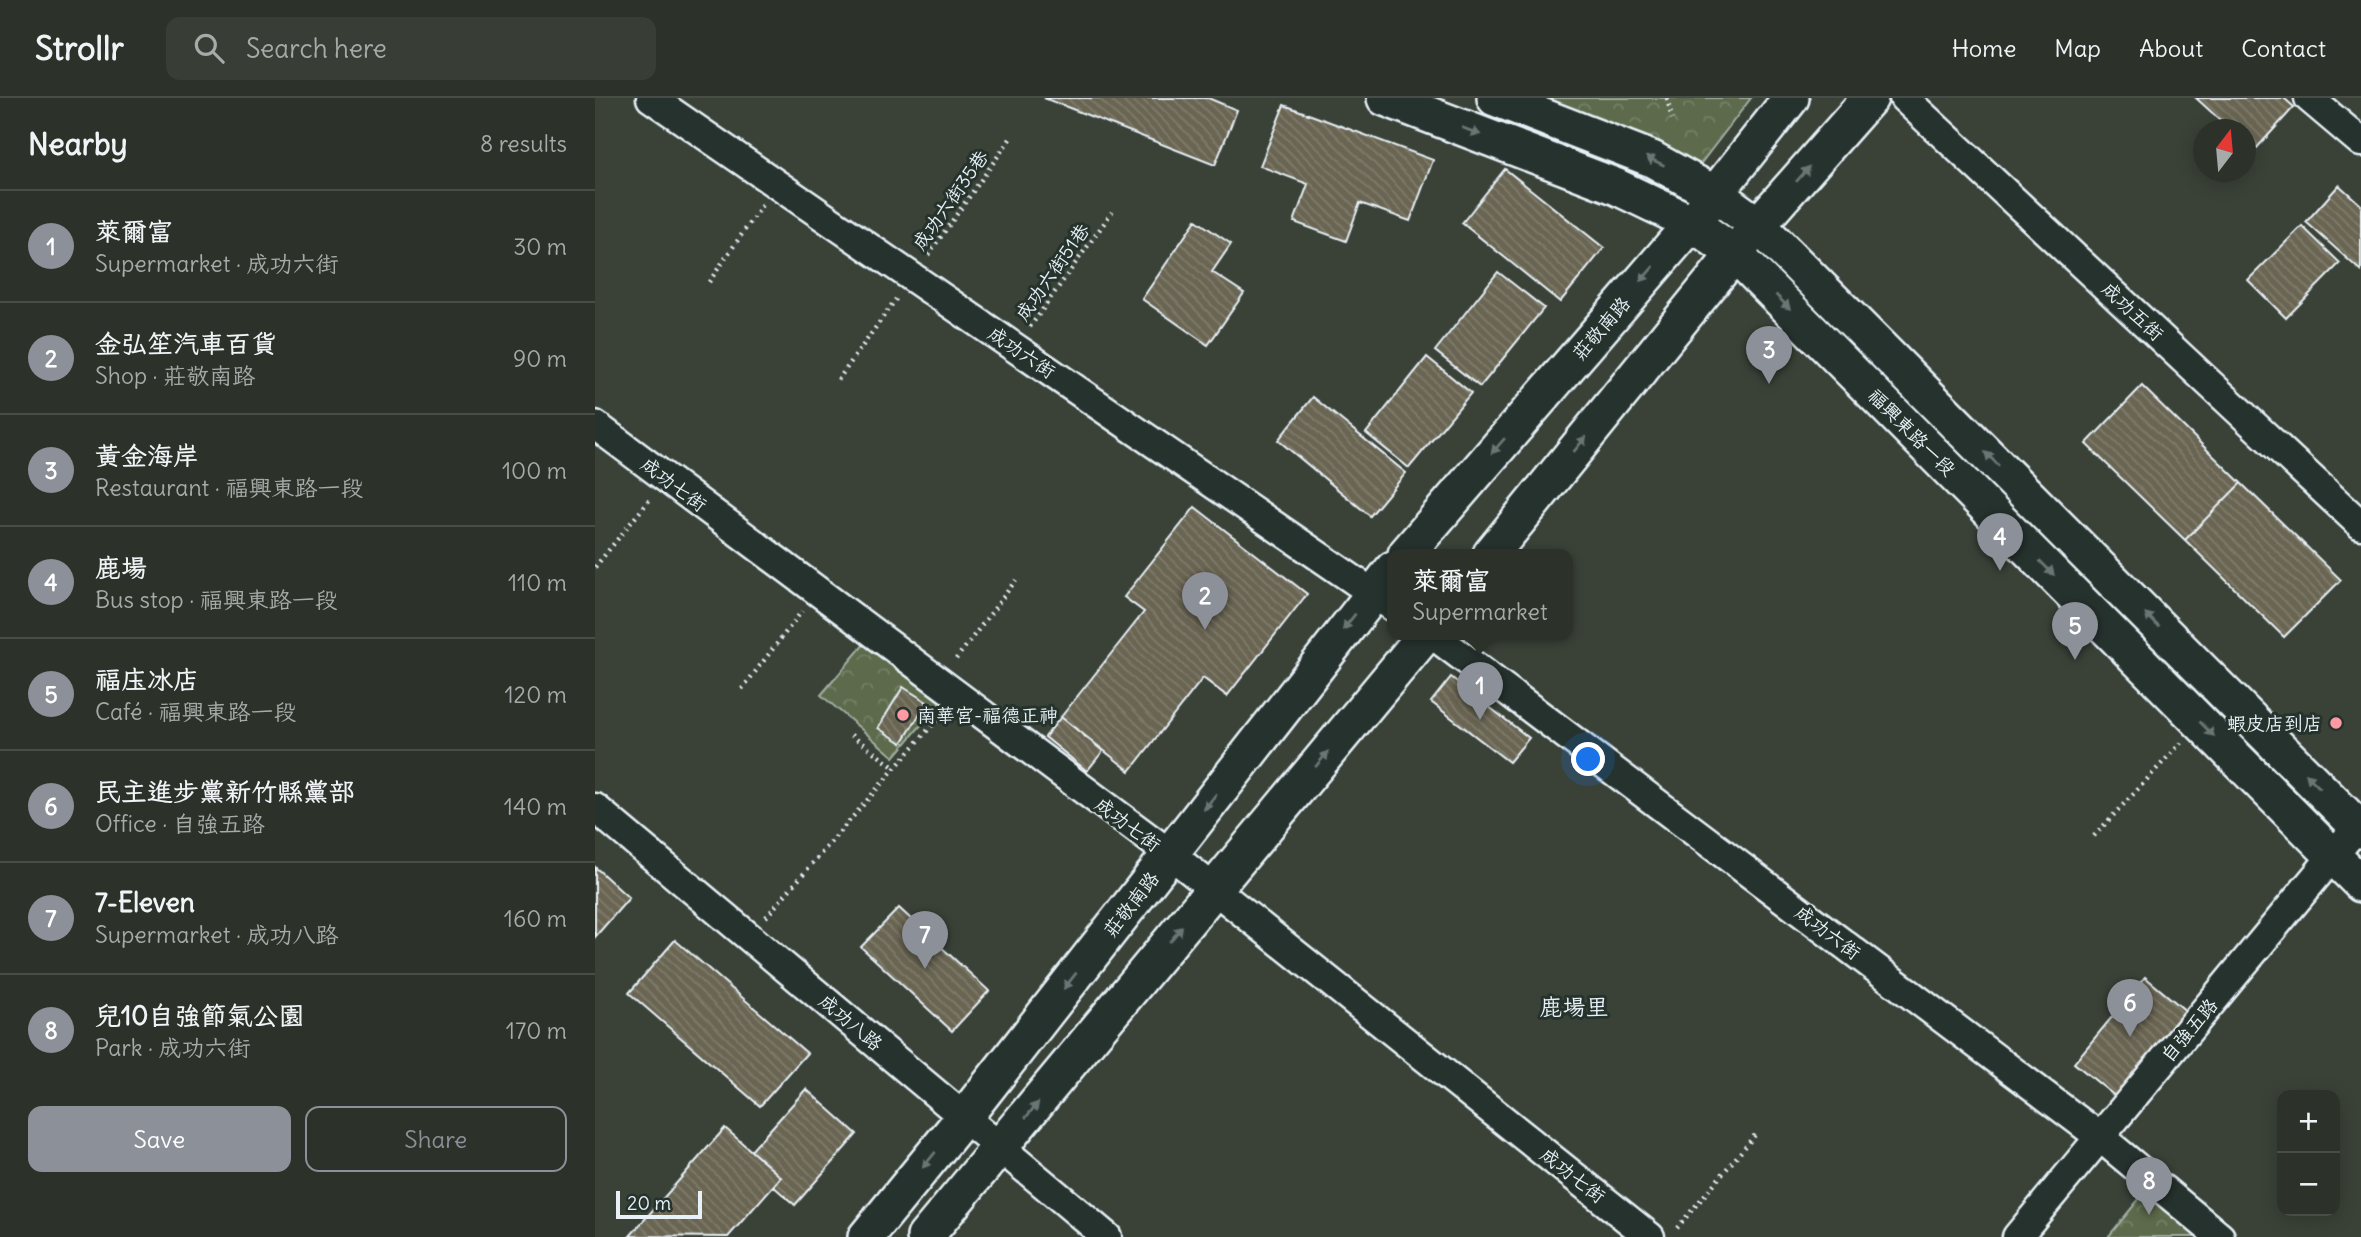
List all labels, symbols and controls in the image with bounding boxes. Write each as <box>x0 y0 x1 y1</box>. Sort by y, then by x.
search box <box>166 17 656 80</box>
text: Strollr <box>35 27 124 69</box>
icon: search <box>190 29 228 67</box>
text: Search here <box>246 32 387 65</box>
text: Home <box>1952 33 2016 63</box>
text: Map <box>2054 33 2101 63</box>
text: About <box>2139 33 2203 63</box>
text: Contact <box>2241 33 2326 63</box>
north arrow <box>2193 119 2256 182</box>
text: Nearby <box>28 125 128 163</box>
one-way arrow <box>1461 126 1482 137</box>
text: 8 results <box>480 129 567 158</box>
street label: 成功六街35巷 <box>907 145 993 255</box>
one-way arrow <box>1645 156 1665 167</box>
one-way arrow <box>1795 166 1811 183</box>
text: 萊爾富 <box>95 215 173 248</box>
street label: 成功六街51巷 <box>1010 219 1094 325</box>
text: 1 <box>46 232 56 261</box>
text: 30 m <box>513 232 567 261</box>
text: Supermarket · 成功六街 <box>95 249 339 278</box>
one-way arrow <box>1640 266 1655 283</box>
street label: 成功五街 <box>2097 276 2169 346</box>
street label: 莊敬南路 <box>1567 291 1635 365</box>
one-way arrow <box>1774 293 1790 310</box>
street label: 成功六街 <box>984 321 1060 383</box>
pin: 3 <box>1746 326 1792 384</box>
text: 金弘笙汽車百貨 <box>95 327 277 360</box>
text: 2 <box>45 344 57 373</box>
text: 90 m <box>513 344 567 373</box>
text: Shop · 莊敬南路 <box>95 361 255 390</box>
street label: 福興東路一段 <box>1863 383 1961 481</box>
one-way arrow <box>1573 435 1588 453</box>
one-way arrow <box>1491 438 1506 455</box>
text: 黄金海岸 <box>95 439 199 472</box>
one-way arrow <box>1984 451 2000 468</box>
street label: 成功七街 <box>636 452 712 516</box>
text: 3 <box>44 456 58 485</box>
text: 100 m <box>502 456 567 485</box>
text: Restaurant · 福興東路一段 <box>95 473 363 502</box>
pin: 4 <box>1977 513 2023 571</box>
popup <box>1387 549 1573 640</box>
text: 鹿場 <box>95 551 147 584</box>
one-way arrow <box>2038 559 2055 575</box>
text: 萊爾富 <box>1412 564 1490 597</box>
text: 4 <box>44 568 58 597</box>
text: 110 m <box>508 568 567 597</box>
pin: 2 <box>1182 572 1228 630</box>
text: Bus stop · 福興東路一段 <box>95 585 338 614</box>
text: Supermarket <box>1412 597 1548 626</box>
pin: 5 <box>2052 602 2098 660</box>
one-way arrow <box>2144 612 2161 629</box>
one-way arrow <box>1343 613 1357 631</box>
pin: 1 <box>1457 662 1503 720</box>
text: 福庒冰店 <box>95 663 199 696</box>
text: 5 <box>44 680 58 709</box>
text: 120 m <box>504 680 567 709</box>
text: Café · 福興東路一段 <box>95 697 296 726</box>
place label: 南華宮-福德正神 <box>917 703 1058 727</box>
marker: 南華宮-福德正神 <box>895 707 911 723</box>
place label: 蝦皮店到店 <box>2227 711 2322 735</box>
marker: 蝦皮店到店 <box>2328 715 2344 731</box>
one-way arrow <box>2199 720 2215 737</box>
your location <box>1571 742 1605 776</box>
one-way arrow <box>1314 750 1329 768</box>
one-way arrow <box>2304 773 2321 790</box>
text: 民主進步黨新竹縣黨部 <box>95 775 355 808</box>
text: 6 <box>44 792 58 821</box>
text: 140 m <box>504 792 567 821</box>
street label: 成功七街 <box>1090 792 1166 856</box>
one-way arrow <box>1204 793 1218 811</box>
text: Office · 自強五路 <box>95 809 265 838</box>
street label: 莊敬南路 <box>1098 867 1164 941</box>
text: 7-Eleven <box>95 886 195 919</box>
street label: 成功六街 <box>1790 900 1866 964</box>
text: 7 <box>45 904 57 933</box>
text: 160 m <box>504 904 567 933</box>
pin: 7 <box>902 911 948 969</box>
text: Supermarket · 成功八路 <box>95 920 339 949</box>
one-way arrow <box>1169 925 1184 943</box>
one-way arrow <box>1063 972 1078 990</box>
pin: 6 <box>2107 979 2153 1037</box>
street label: 成功八路 <box>814 988 888 1056</box>
district label: 鹿場里 <box>1540 992 1609 1021</box>
street label: 自強五路 <box>2155 993 2223 1067</box>
text: 兒10自強節氣公園 <box>95 999 304 1032</box>
text: 8 <box>44 1016 58 1045</box>
text: 170 m <box>506 1016 567 1045</box>
text: Park · 成功六街 <box>95 1033 251 1062</box>
map controls <box>2277 1090 2340 1216</box>
button: + <box>2277 1090 2340 1153</box>
one-way arrow <box>1024 1101 1039 1119</box>
button: Save <box>28 1106 291 1172</box>
button: Share <box>305 1106 567 1172</box>
street label: 成功七街 <box>1536 1142 1610 1208</box>
one-way arrow <box>922 1151 937 1168</box>
button: − <box>2277 1153 2340 1216</box>
pin: 8 <box>2126 1157 2172 1215</box>
scale bar <box>616 1188 702 1220</box>
text: 20 m <box>627 1191 671 1215</box>

